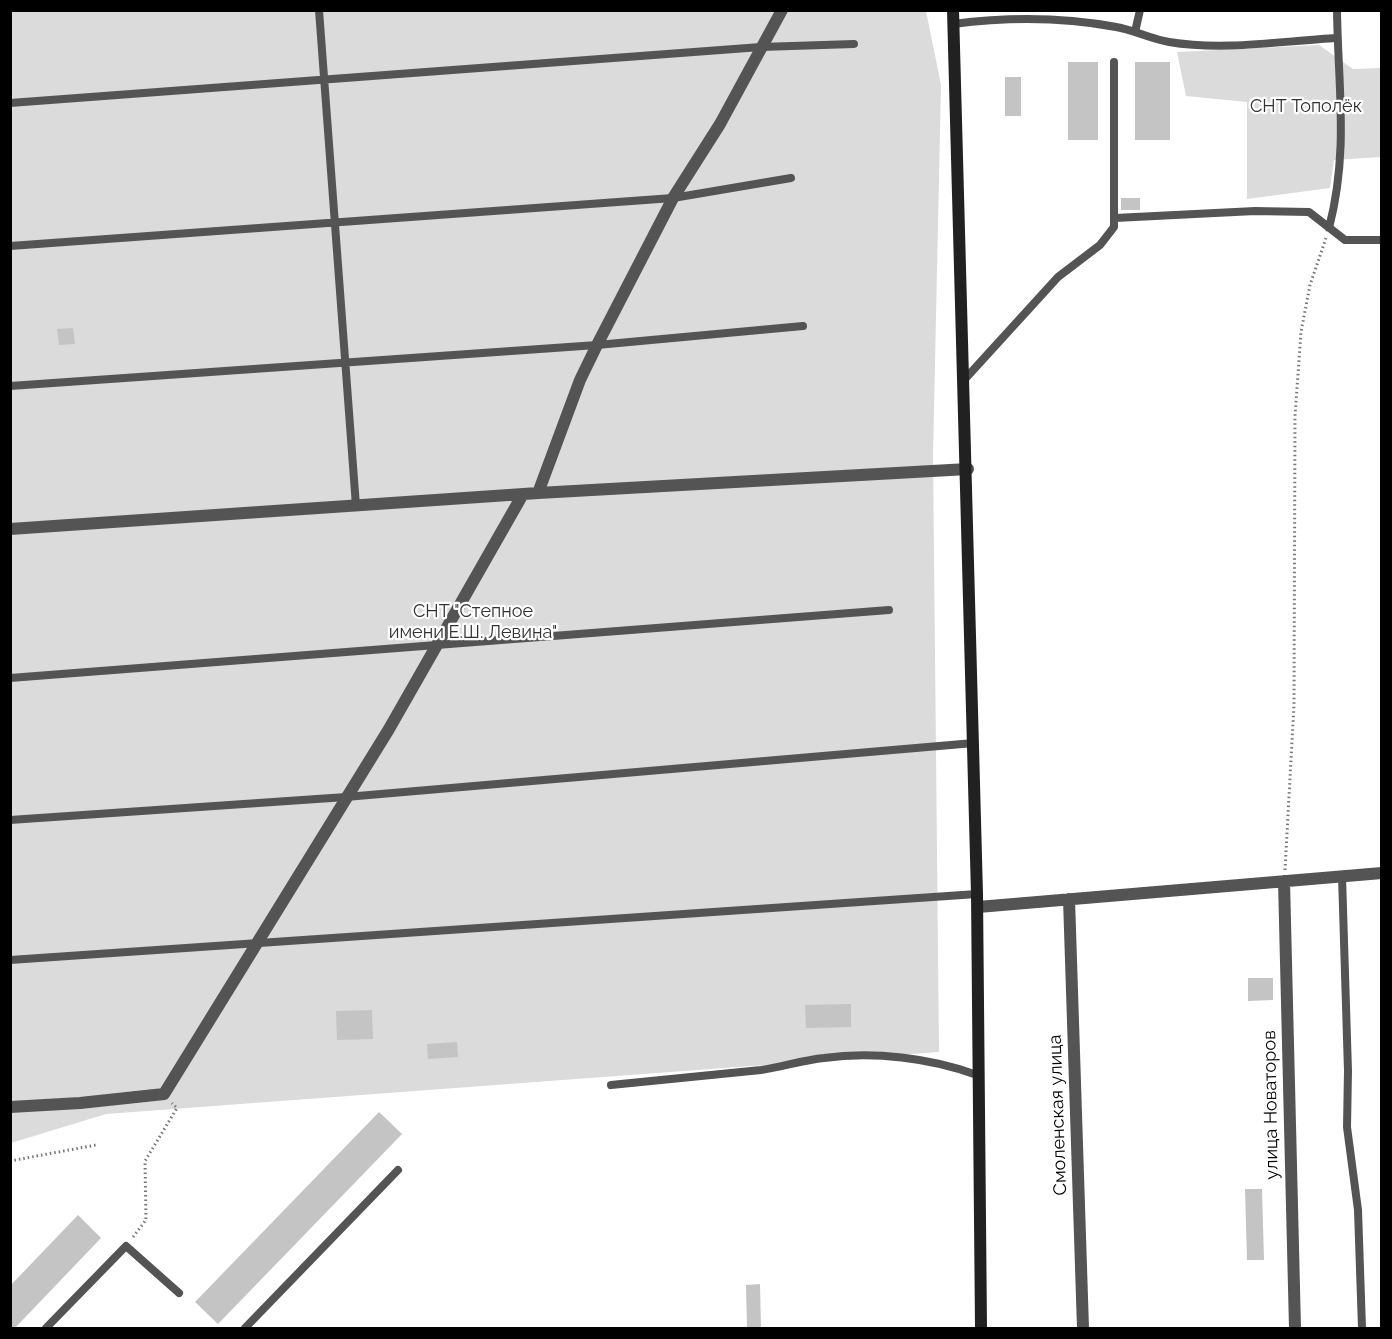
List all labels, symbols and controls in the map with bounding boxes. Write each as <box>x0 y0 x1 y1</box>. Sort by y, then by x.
park label: СНТ Тополёк <box>1250 96 1362 118</box>
park label: СНТ "Степное имени Е.Ш. Левина" <box>389 601 557 644</box>
street label: улица Новаторов <box>1259 1030 1283 1180</box>
street label: Смоленская улица <box>1044 1034 1072 1196</box>

